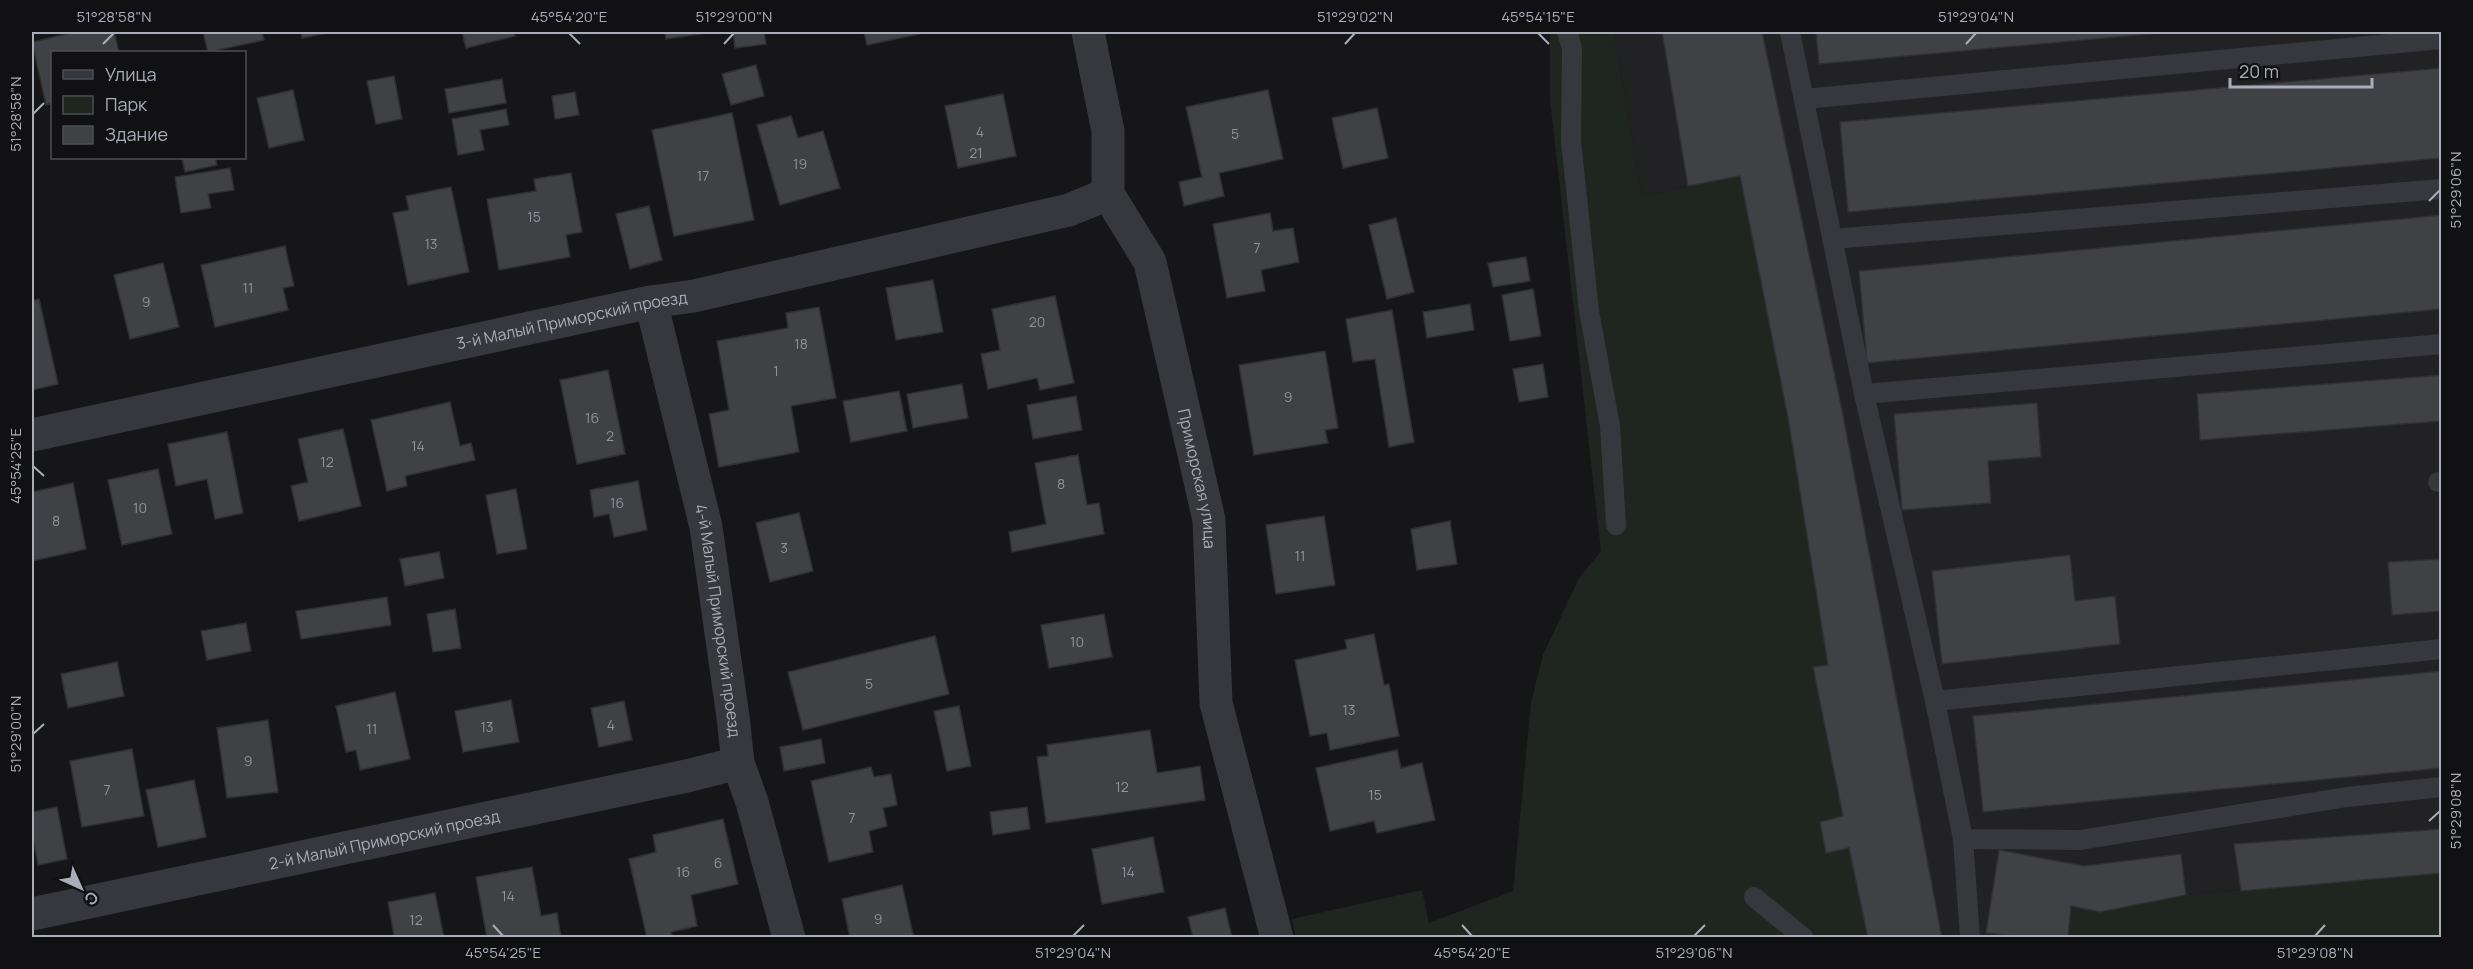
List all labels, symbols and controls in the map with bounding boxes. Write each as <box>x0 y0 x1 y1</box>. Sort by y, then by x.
text: 51°28'58"N <box>76 6 152 27</box>
text: 45°54'20"E <box>531 6 607 27</box>
text: 51°29'00"N <box>696 6 772 27</box>
text: 51°29'02"N <box>1317 6 1393 27</box>
text: 45°54'15"E <box>1501 6 1575 27</box>
text: 51°29'04"N <box>1938 6 2014 27</box>
legend <box>51 51 246 159</box>
scale bar <box>2230 51 2372 89</box>
text: 20 m <box>2239 59 2279 83</box>
text: Улица <box>105 62 157 86</box>
text: 51°28'58"N <box>5 76 26 152</box>
text: Парк <box>105 92 148 116</box>
text: Здание <box>105 122 168 146</box>
house number: 4 <box>976 122 984 141</box>
house number: 5 <box>1231 124 1239 143</box>
house number: 21 <box>969 143 983 162</box>
text: 51°29'06"N <box>2445 152 2466 228</box>
house number: 19 <box>793 154 807 173</box>
house number: 17 <box>697 166 709 185</box>
house number: 15 <box>527 207 541 226</box>
house number: 13 <box>424 234 438 253</box>
house number: 7 <box>1253 238 1261 257</box>
house number: 11 <box>243 278 253 297</box>
street label: 3-й Малый Приморский проезд <box>454 286 689 355</box>
house number: 9 <box>142 292 150 311</box>
house number: 20 <box>1029 312 1045 331</box>
house number: 18 <box>794 334 808 353</box>
house number: 1 <box>773 361 779 380</box>
house number: 9 <box>1284 387 1292 406</box>
street label: Приморская улица <box>1173 406 1221 549</box>
house number: 16 <box>585 408 599 427</box>
house number: 2 <box>606 426 614 445</box>
text: 45°54'25"E <box>5 428 26 504</box>
house number: 14 <box>411 436 425 455</box>
house number: 12 <box>320 452 334 471</box>
house number: 8 <box>1057 474 1065 493</box>
house number: 16 <box>610 493 624 512</box>
house number: 10 <box>133 498 147 517</box>
street label: 4-й Малый Приморский проезд <box>690 502 746 739</box>
house number: 8 <box>52 511 60 530</box>
house number: 3 <box>780 538 788 557</box>
house number: 11 <box>1295 546 1305 565</box>
house number: 10 <box>1070 632 1084 651</box>
house number: 5 <box>865 674 873 693</box>
text: 51°29'00"N <box>5 696 26 772</box>
house number: 13 <box>1342 700 1356 719</box>
house number: 4 <box>607 715 615 734</box>
house number: 13 <box>480 717 494 736</box>
house number: 11 <box>367 719 377 738</box>
house number: 9 <box>244 751 252 770</box>
text: 51°29'08"N <box>2445 773 2466 849</box>
house number: 12 <box>1115 777 1129 796</box>
house number: 7 <box>103 780 111 799</box>
house number: 15 <box>1368 785 1382 804</box>
street label: 2-й Малый Приморский проезд <box>267 805 502 875</box>
house number: 7 <box>848 808 856 827</box>
house number: 6 <box>714 853 722 872</box>
north arrow <box>51 858 111 918</box>
house number: 16 <box>676 862 690 881</box>
house number: 14 <box>1121 862 1135 881</box>
house number: 14 <box>501 886 515 905</box>
text: С <box>80 887 104 911</box>
house number: 9 <box>874 909 882 928</box>
house number: 12 <box>409 910 423 929</box>
text: 45°54'25"E <box>465 942 541 963</box>
text: 51°29'04"N <box>1035 942 1111 963</box>
text: 45°54'20"E <box>1434 942 1510 963</box>
text: 51°29'06"N <box>1656 942 1732 963</box>
text: 51°29'08"N <box>2277 942 2353 963</box>

